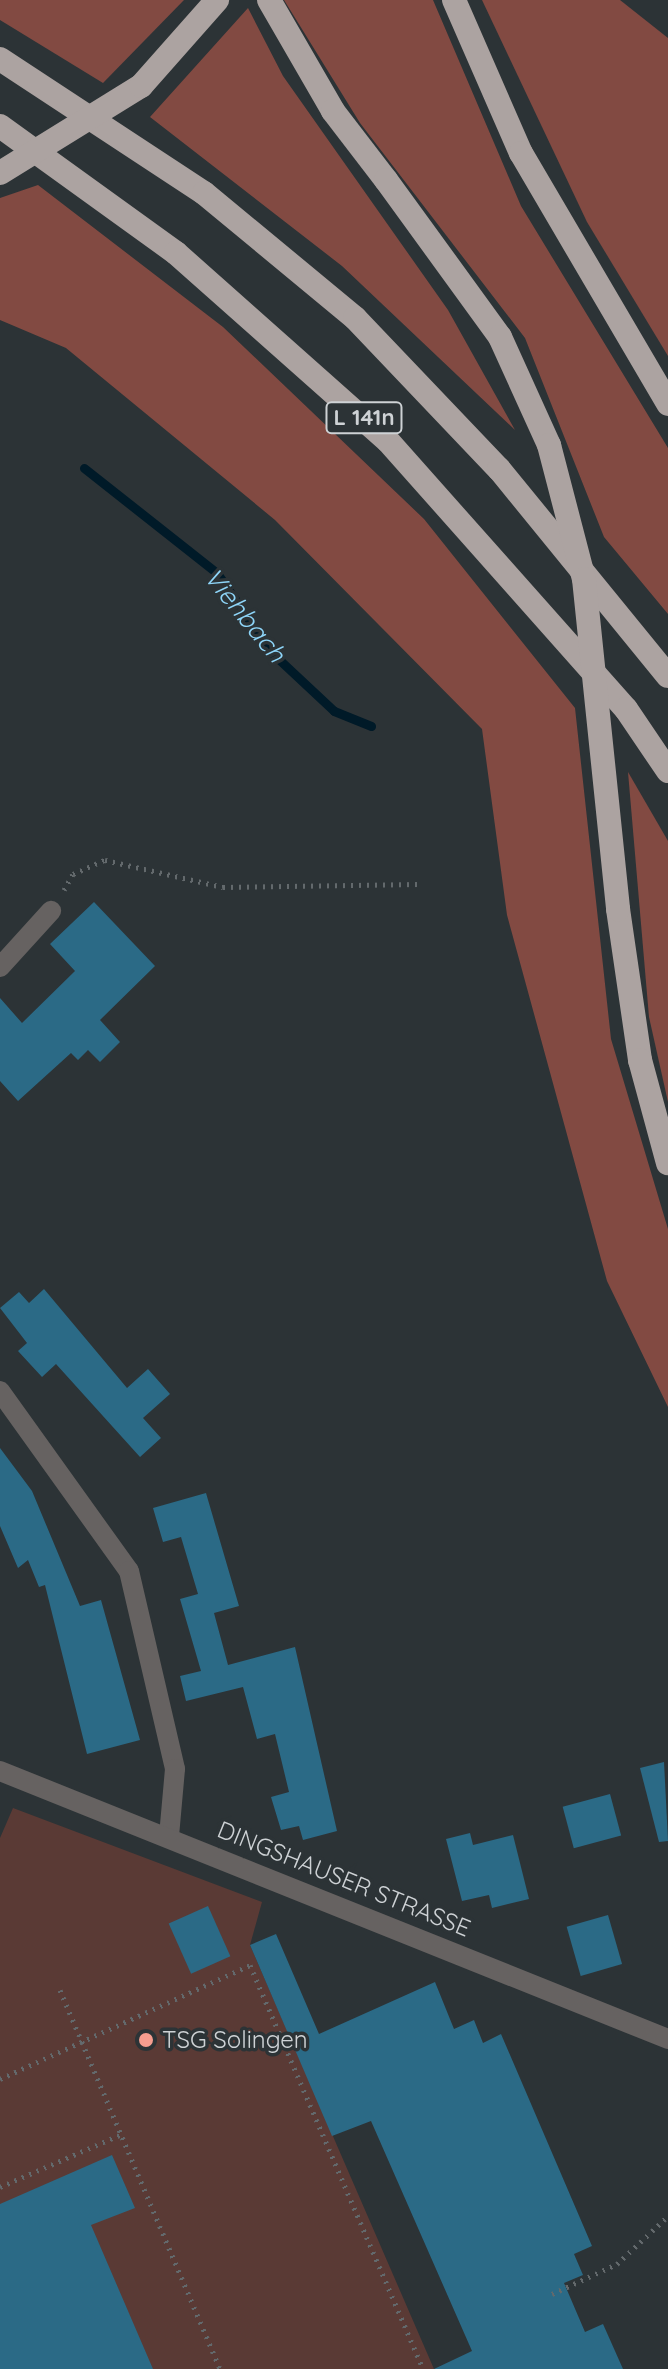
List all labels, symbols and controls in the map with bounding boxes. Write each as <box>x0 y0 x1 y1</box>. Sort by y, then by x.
road number: L 141n <box>324 400 404 436</box>
water label: Viehbach <box>198 562 292 668</box>
street label: DINGSHAUSER STRASSE <box>213 1815 475 1943</box>
place label: TSG Solingen <box>162 2026 308 2054</box>
marker: TSG Solingen <box>137 2031 155 2049</box>

